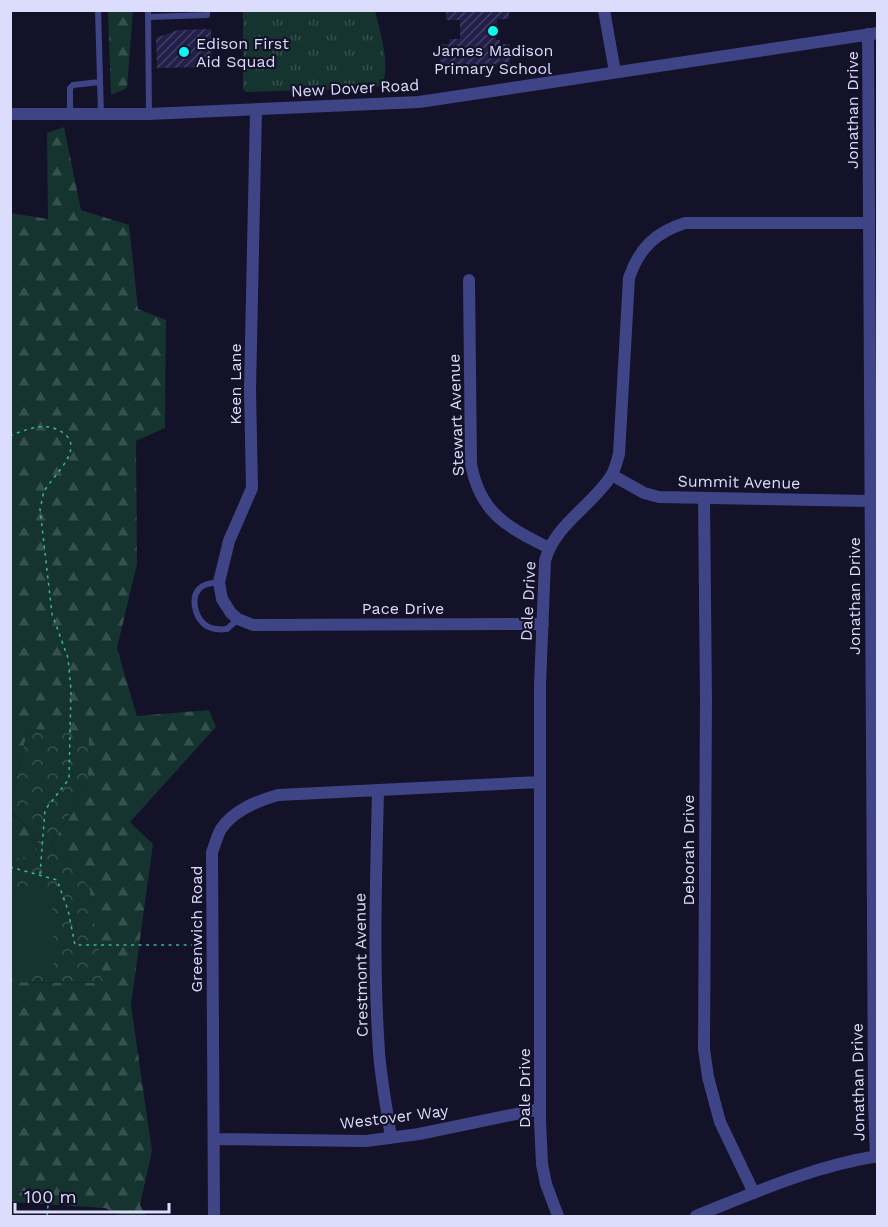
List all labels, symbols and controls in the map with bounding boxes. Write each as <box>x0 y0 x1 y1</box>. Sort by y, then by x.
marker: James Madison Primary School <box>486 24 500 38</box>
place label: Edison First Aid Squad <box>196 34 289 71</box>
place label: James Madison Primary School <box>432 41 554 78</box>
marker: Edison First Aid Squad <box>177 45 191 59</box>
street label: Jonathan Drive <box>843 51 862 169</box>
street label: New Dover Road <box>290 75 420 101</box>
street label: Keen Lane <box>226 343 245 425</box>
street label: Stewart Avenue <box>444 353 468 477</box>
street label: Summit Avenue <box>677 471 801 493</box>
street label: Jonathan Drive <box>845 537 864 655</box>
street label: Dale Drive <box>516 561 540 641</box>
street label: Pace Drive <box>362 599 444 618</box>
street label: Deborah Drive <box>679 795 698 905</box>
street label: Greenwich Road <box>187 865 206 993</box>
street label: Crestmont Avenue <box>350 893 372 1037</box>
street label: Jonathan Drive <box>847 1023 869 1141</box>
street label: Dale Drive <box>515 1048 534 1128</box>
street label: Westover Way <box>339 1101 450 1133</box>
scale bar <box>15 1176 170 1214</box>
text: 100 m <box>24 1186 77 1207</box>

